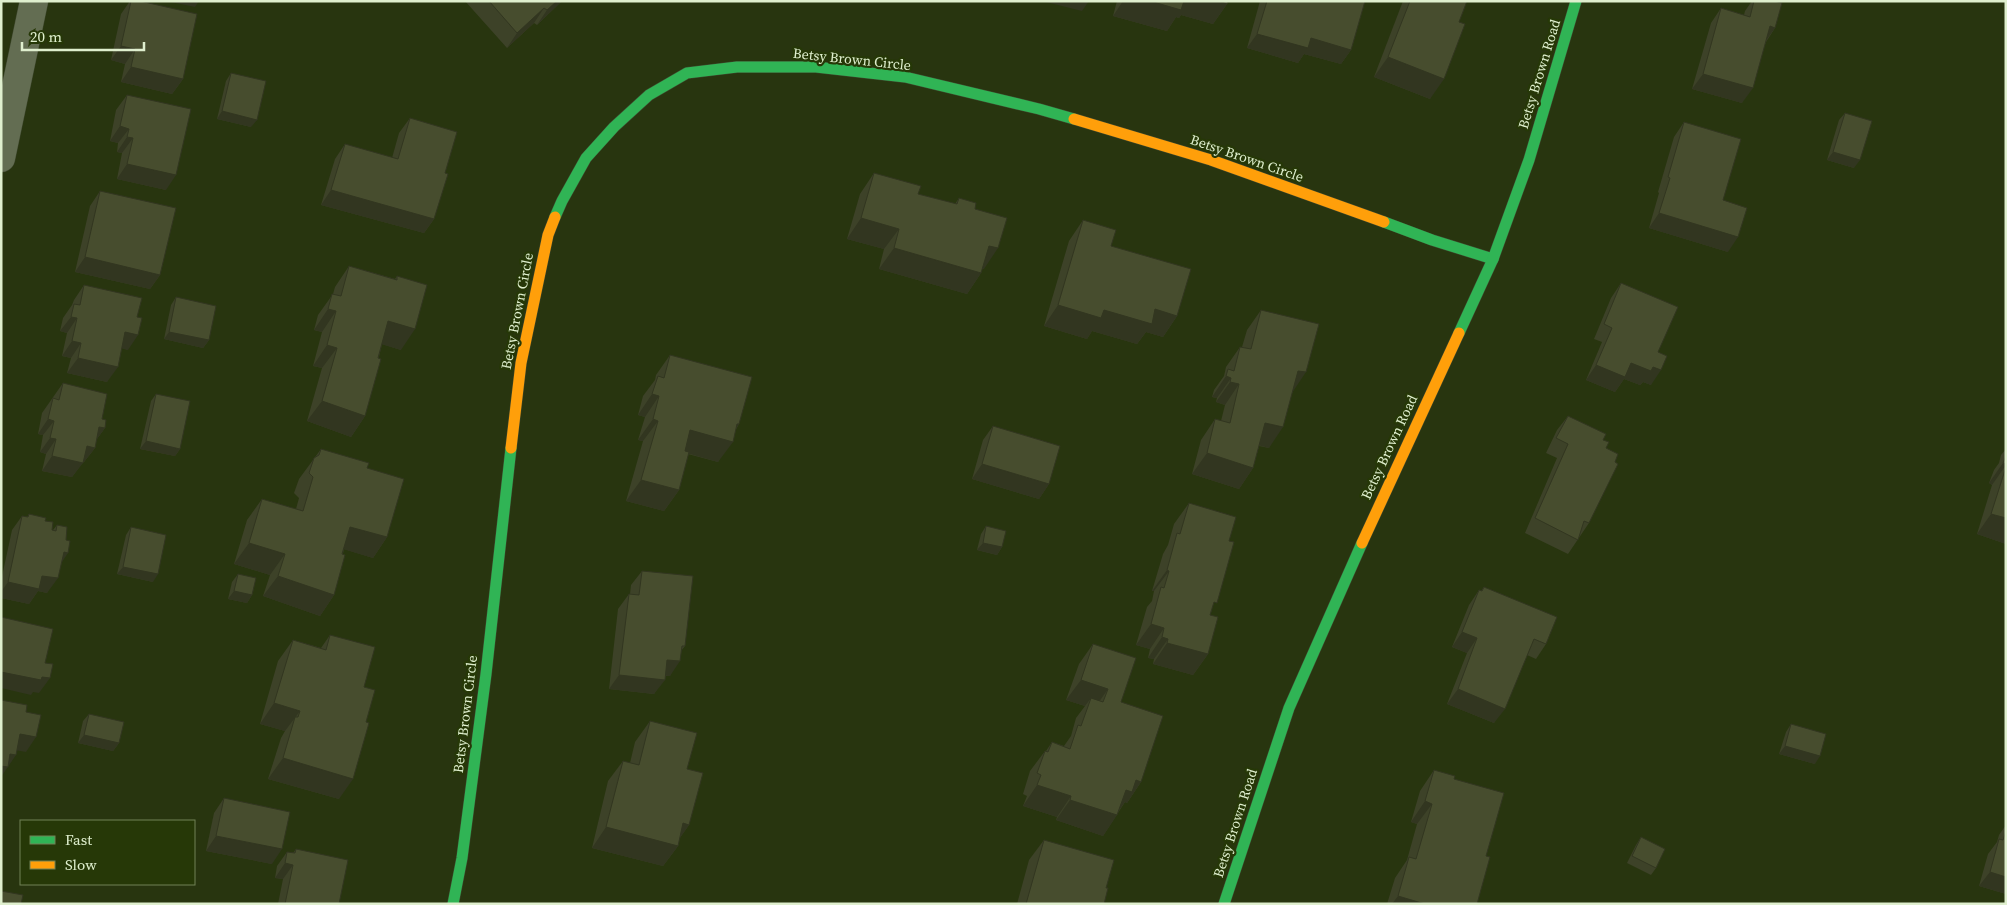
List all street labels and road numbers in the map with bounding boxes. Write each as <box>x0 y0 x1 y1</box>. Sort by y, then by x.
street label: Betsy Brown Road <box>1513 17 1565 131</box>
street label: Betsy Brown Circle <box>792 43 912 75</box>
street label: Betsy Brown Circle <box>1188 129 1306 187</box>
street label: Betsy Brown Circle <box>496 251 538 371</box>
street label: Betsy Brown Road <box>1356 391 1422 503</box>
street label: Betsy Brown Circle <box>448 654 482 774</box>
street label: Betsy Brown Road <box>1208 766 1262 880</box>

